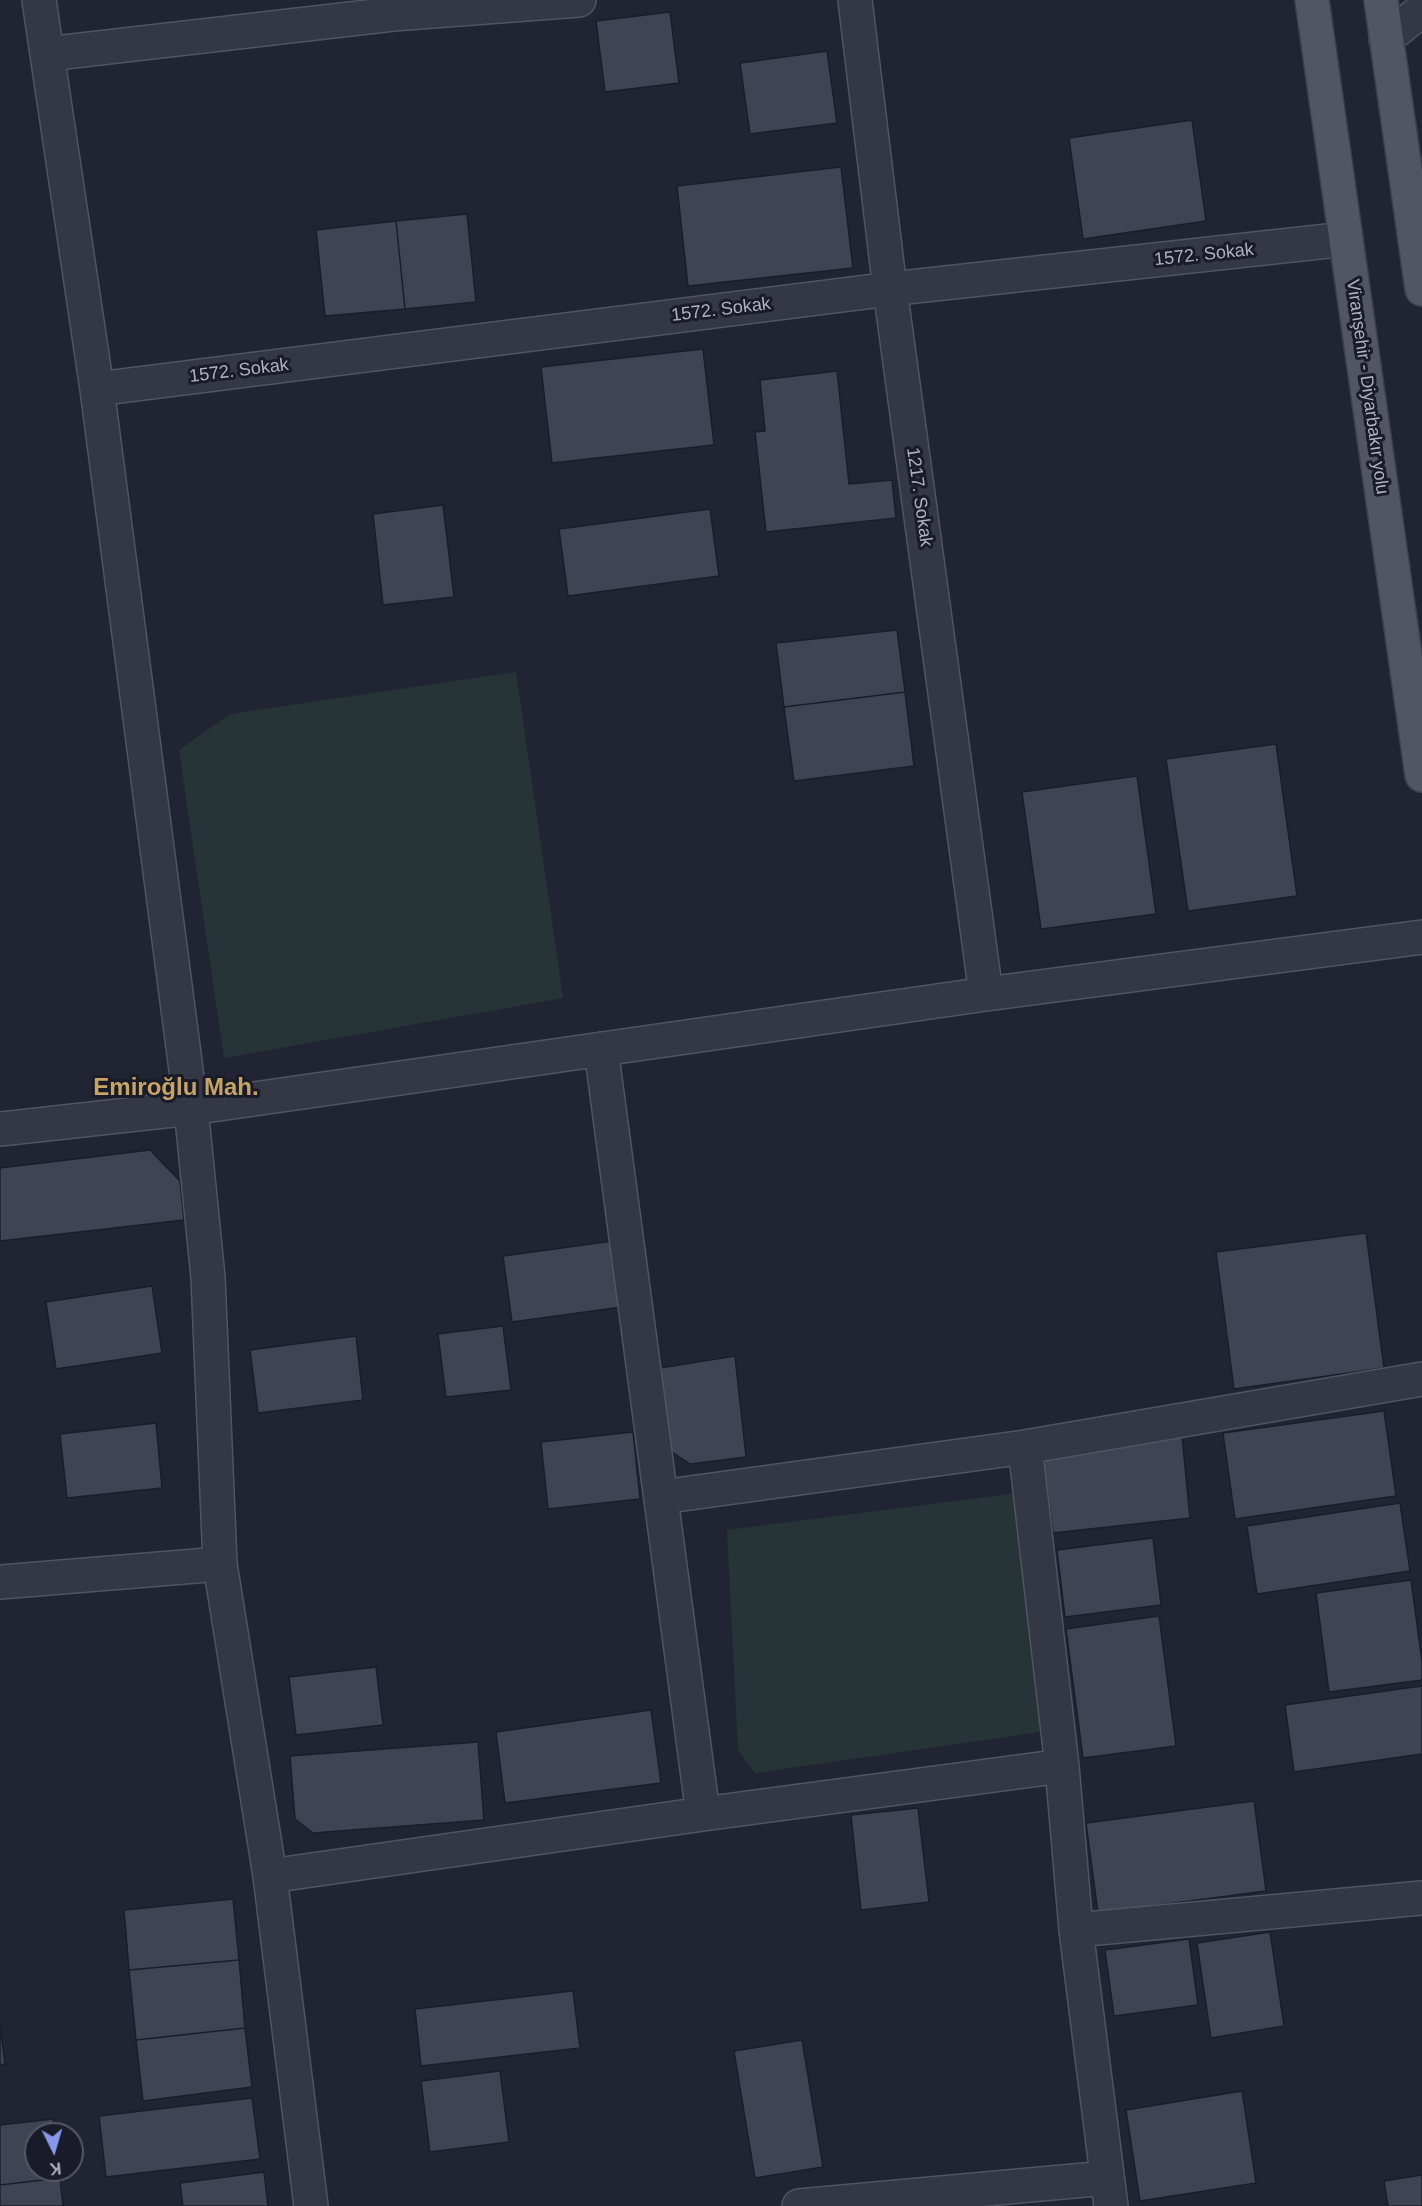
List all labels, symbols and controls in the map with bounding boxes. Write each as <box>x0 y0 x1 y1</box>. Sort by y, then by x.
street label: 1572. Sokak <box>1153 239 1255 271</box>
street label: Viranşehir - Diyarbakır yolu <box>1341 278 1393 496</box>
street label: 1572. Sokak <box>670 293 772 327</box>
street label: 1572. Sokak <box>188 354 290 388</box>
street label: 1217. Sokak <box>901 446 937 548</box>
district label: Emiroğlu Mah. <box>93 1074 259 1102</box>
north arrow <box>24 2122 84 2182</box>
text: K <box>49 2159 62 2177</box>

